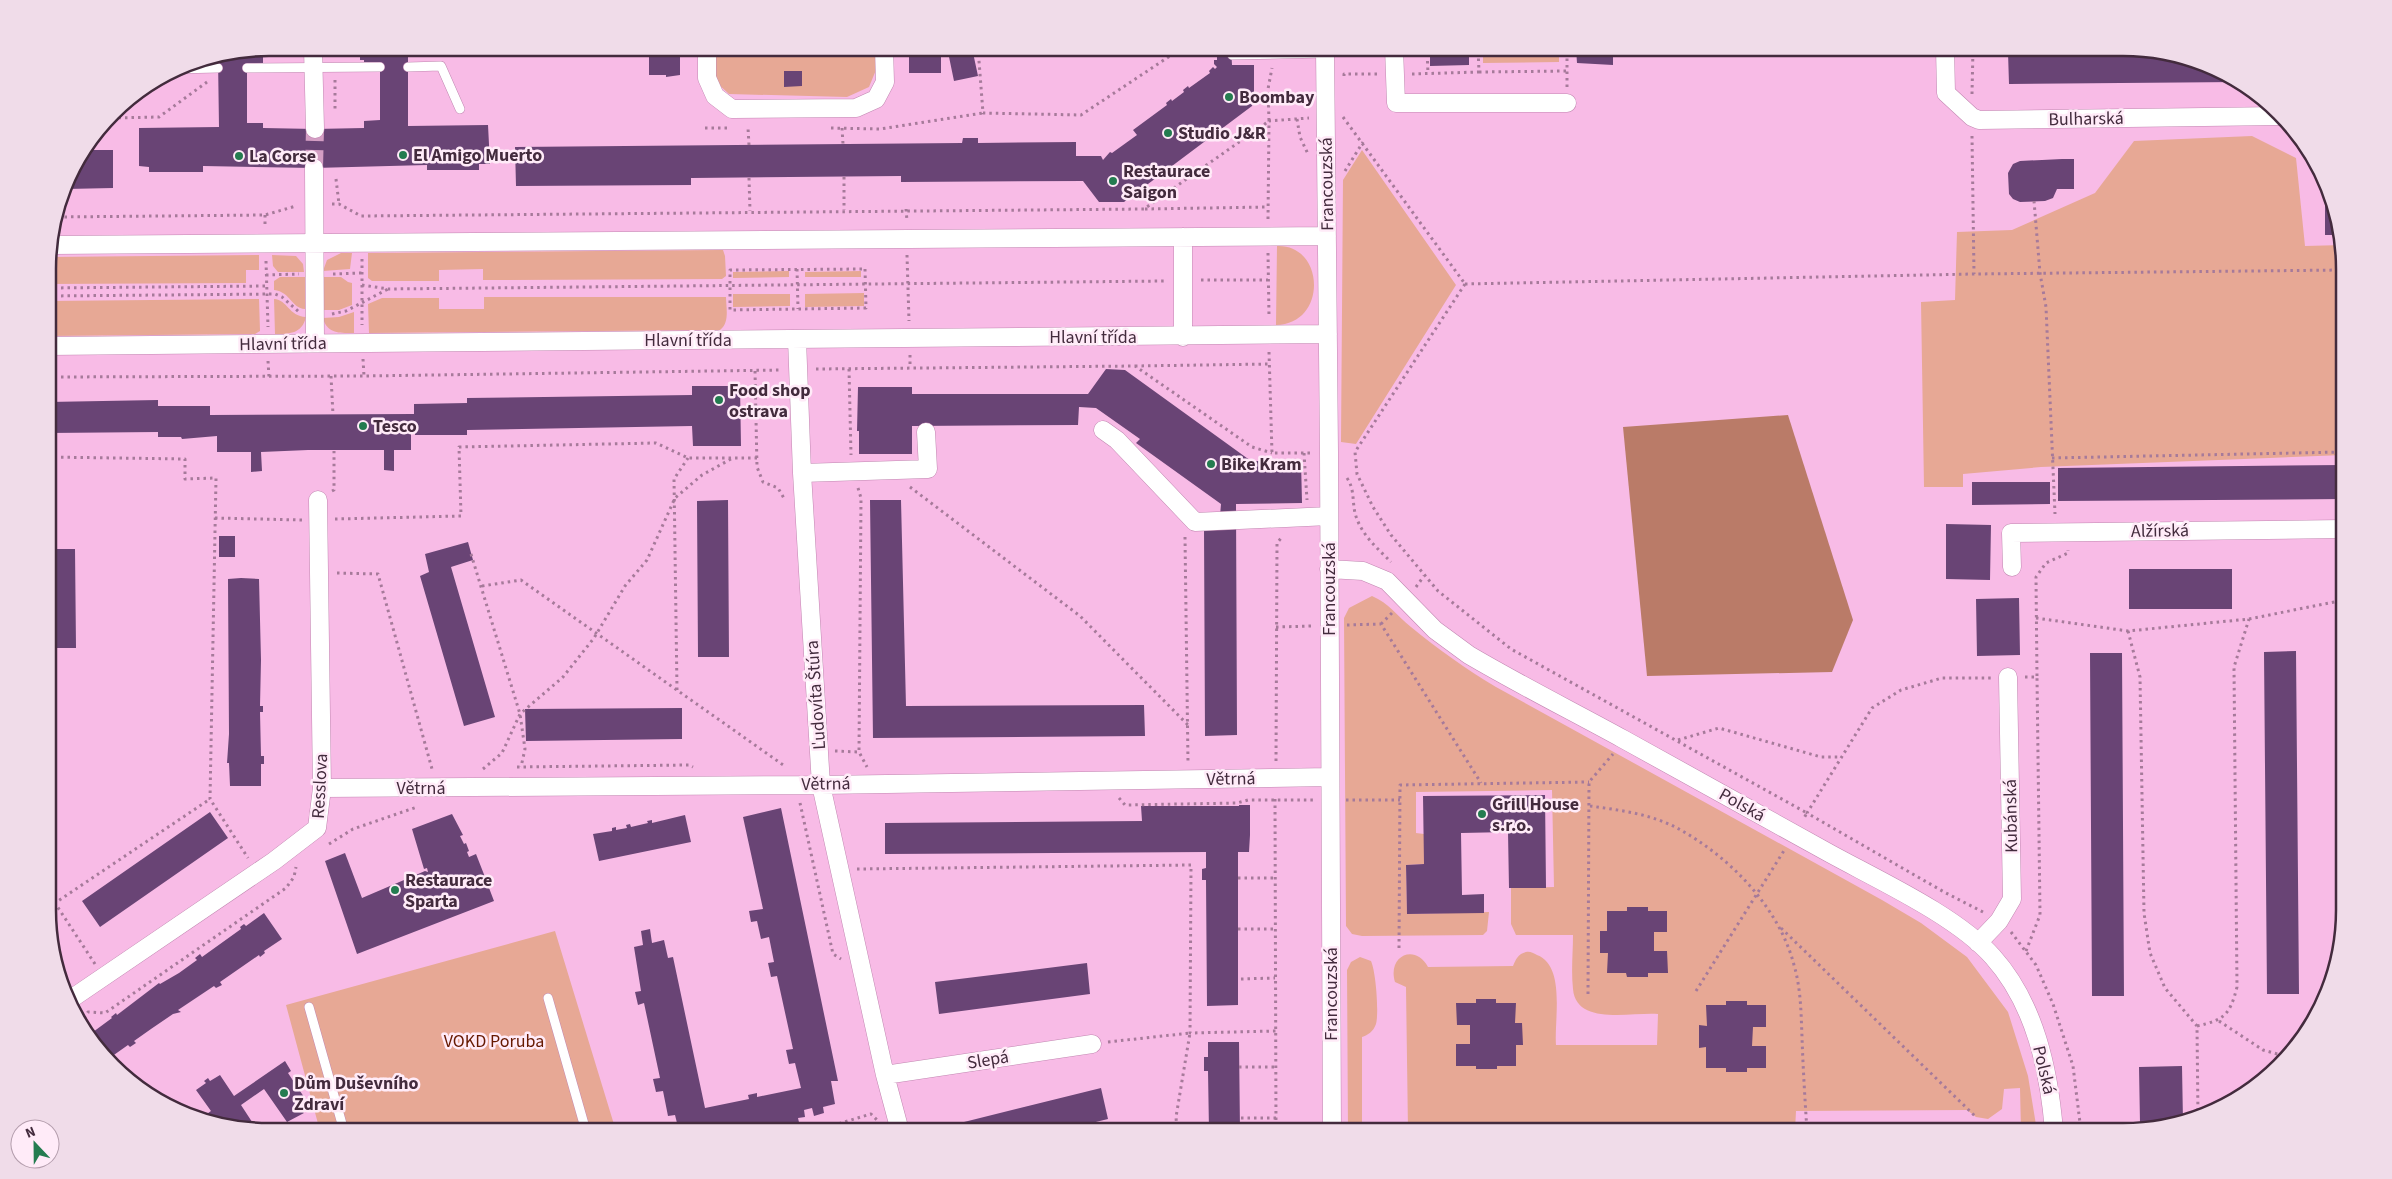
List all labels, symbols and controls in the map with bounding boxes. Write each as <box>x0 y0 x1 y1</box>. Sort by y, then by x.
place label: Boombay <box>1239 85 1315 110</box>
marker: Boombay <box>1223 91 1235 103</box>
street label: Bulharská <box>2048 106 2124 132</box>
place label: Studio J&R <box>1178 121 1266 146</box>
marker: Studio J&R <box>1162 127 1174 139</box>
street label: Francouzská <box>1314 137 1340 231</box>
place label: El Amigo Muerto <box>413 143 542 168</box>
place label: La Corse <box>249 144 316 169</box>
marker: El Amigo Muerto <box>397 149 409 161</box>
marker: La Corse <box>233 150 245 162</box>
place label: Restaurace Saigon <box>1123 159 1210 205</box>
marker: Restaurace Saigon <box>1107 175 1119 187</box>
street label: Hlavní třída <box>1049 325 1137 350</box>
street label: Hlavní třída <box>644 328 732 353</box>
street label: Hlavní třída <box>239 331 327 357</box>
place label: Food shop ostrava <box>729 378 811 424</box>
marker: Food shop ostrava <box>713 394 725 406</box>
place label: Tesco <box>373 414 417 439</box>
marker: Tesco <box>357 420 369 432</box>
place label: Bike Kram <box>1221 452 1302 477</box>
marker: Bike Kram <box>1205 458 1217 470</box>
street label: Alžírská <box>2131 518 2189 544</box>
street label: Francouzská <box>1317 542 1342 636</box>
street label: Ľudovíta Štúra <box>800 640 832 750</box>
street label: Resslova <box>306 753 334 819</box>
street label: Větrná <box>1206 766 1256 792</box>
street label: Větrná <box>801 771 851 797</box>
street label: Větrná <box>397 776 446 801</box>
street label: Kubánská <box>1998 779 2024 853</box>
street label: Polská <box>1714 782 1770 828</box>
place label: Grill House s.r.o. <box>1492 792 1579 838</box>
marker: Grill House s.r.o. <box>1476 808 1488 820</box>
place label: Restaurace Sparta <box>405 868 492 914</box>
marker: Restaurace Sparta <box>389 884 401 896</box>
street label: Francouzská <box>1319 947 1344 1041</box>
park label: VOKD Poruba <box>444 1029 544 1054</box>
street label: Polská <box>2026 1043 2062 1097</box>
street label: Slepá <box>965 1044 1011 1076</box>
place label: Dům Duševního Zdraví <box>294 1071 418 1117</box>
marker: Dům Duševního Zdraví <box>278 1087 290 1099</box>
north arrow <box>10 1119 60 1169</box>
text: N <box>22 1122 39 1144</box>

